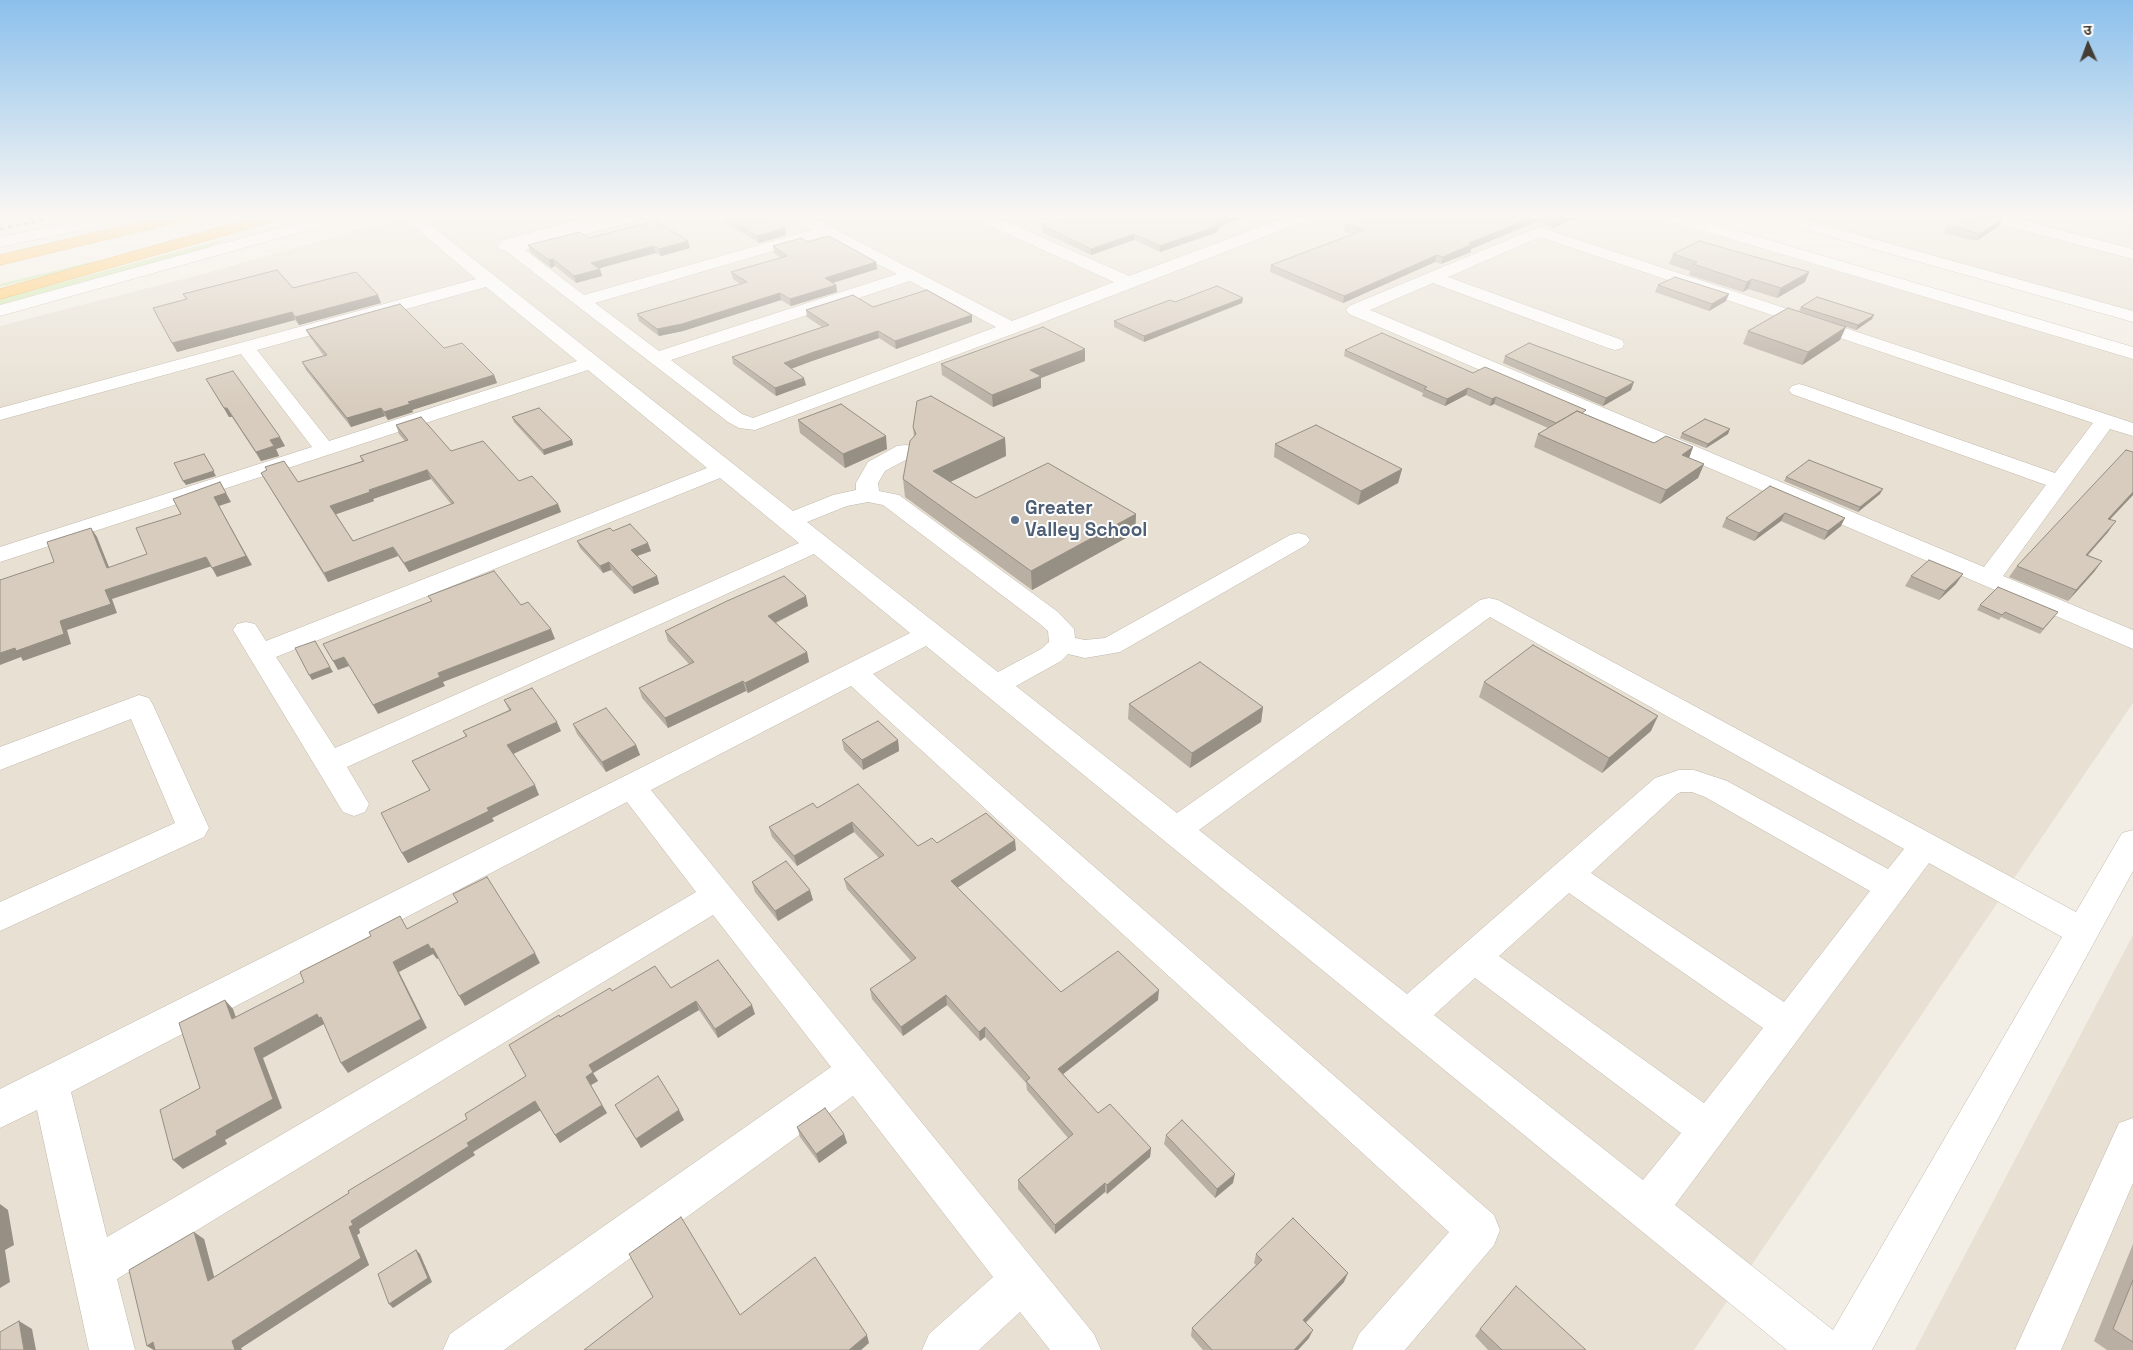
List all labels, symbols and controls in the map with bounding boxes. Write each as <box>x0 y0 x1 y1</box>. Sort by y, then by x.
north arrow <box>2063 20 2113 70</box>
text: उ <box>2083 21 2092 39</box>
place label: Greater Valley School <box>1025 498 1147 542</box>
marker: Greater Valley School <box>1009 514 1021 526</box>

